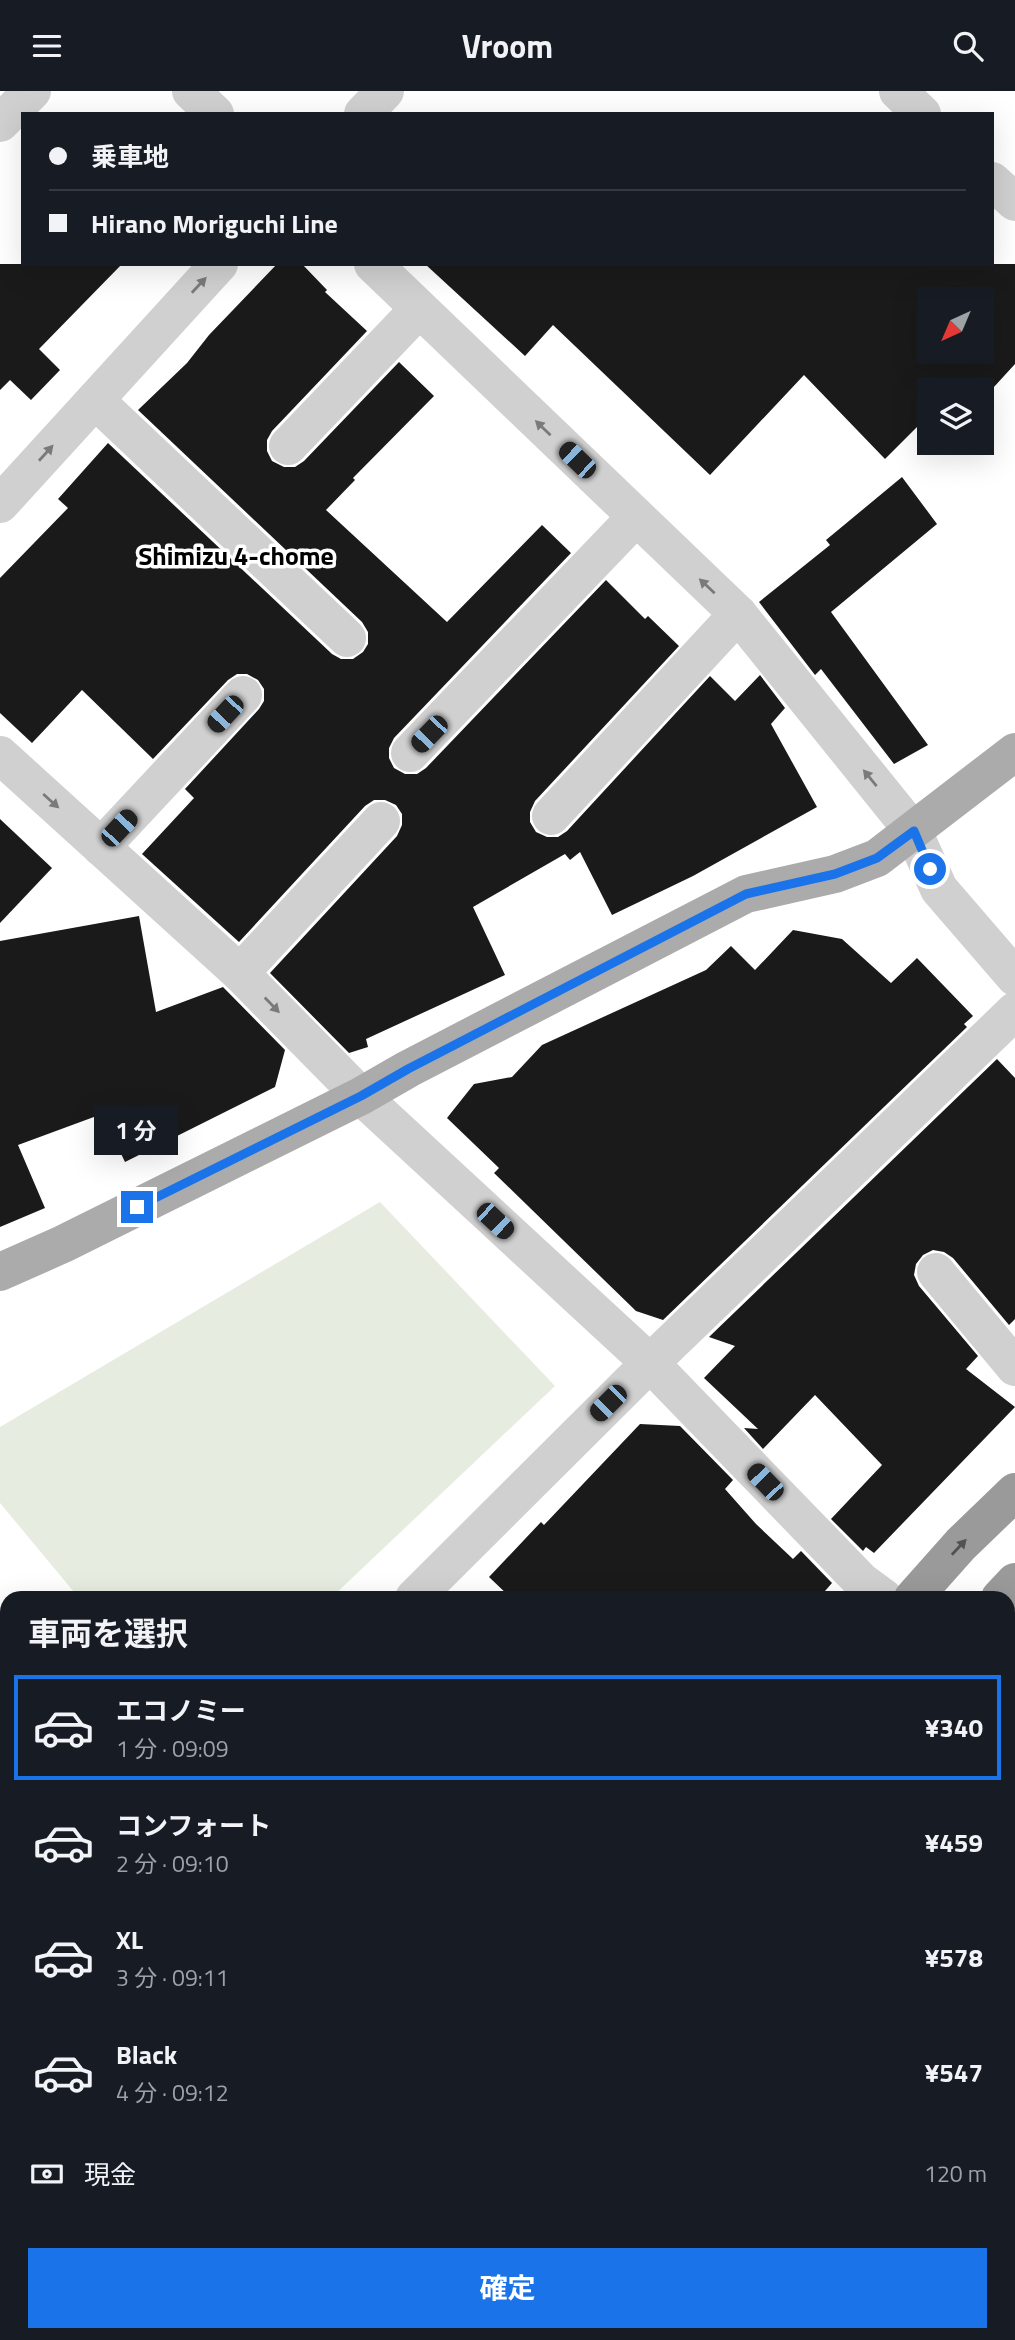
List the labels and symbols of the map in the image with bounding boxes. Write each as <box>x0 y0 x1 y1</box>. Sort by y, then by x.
one-way arrow <box>191 276 207 294</box>
north arrow <box>917 287 994 364</box>
one-way arrow <box>535 421 552 437</box>
car <box>555 438 600 482</box>
one-way arrow <box>38 444 54 462</box>
district label: Shimizu 4-chome <box>138 536 334 575</box>
one-way arrow <box>699 577 716 594</box>
car <box>203 691 248 737</box>
car <box>407 712 452 756</box>
one-way arrow <box>863 769 878 787</box>
one-way arrow <box>42 793 60 809</box>
car <box>97 805 142 851</box>
route start <box>914 853 946 885</box>
one-way arrow <box>263 997 280 1014</box>
callout: 1 分 <box>95 1105 179 1155</box>
route end <box>121 1191 153 1223</box>
car <box>473 1199 518 1243</box>
car <box>586 1381 631 1425</box>
car <box>743 1460 788 1504</box>
one-way arrow <box>950 1539 966 1556</box>

